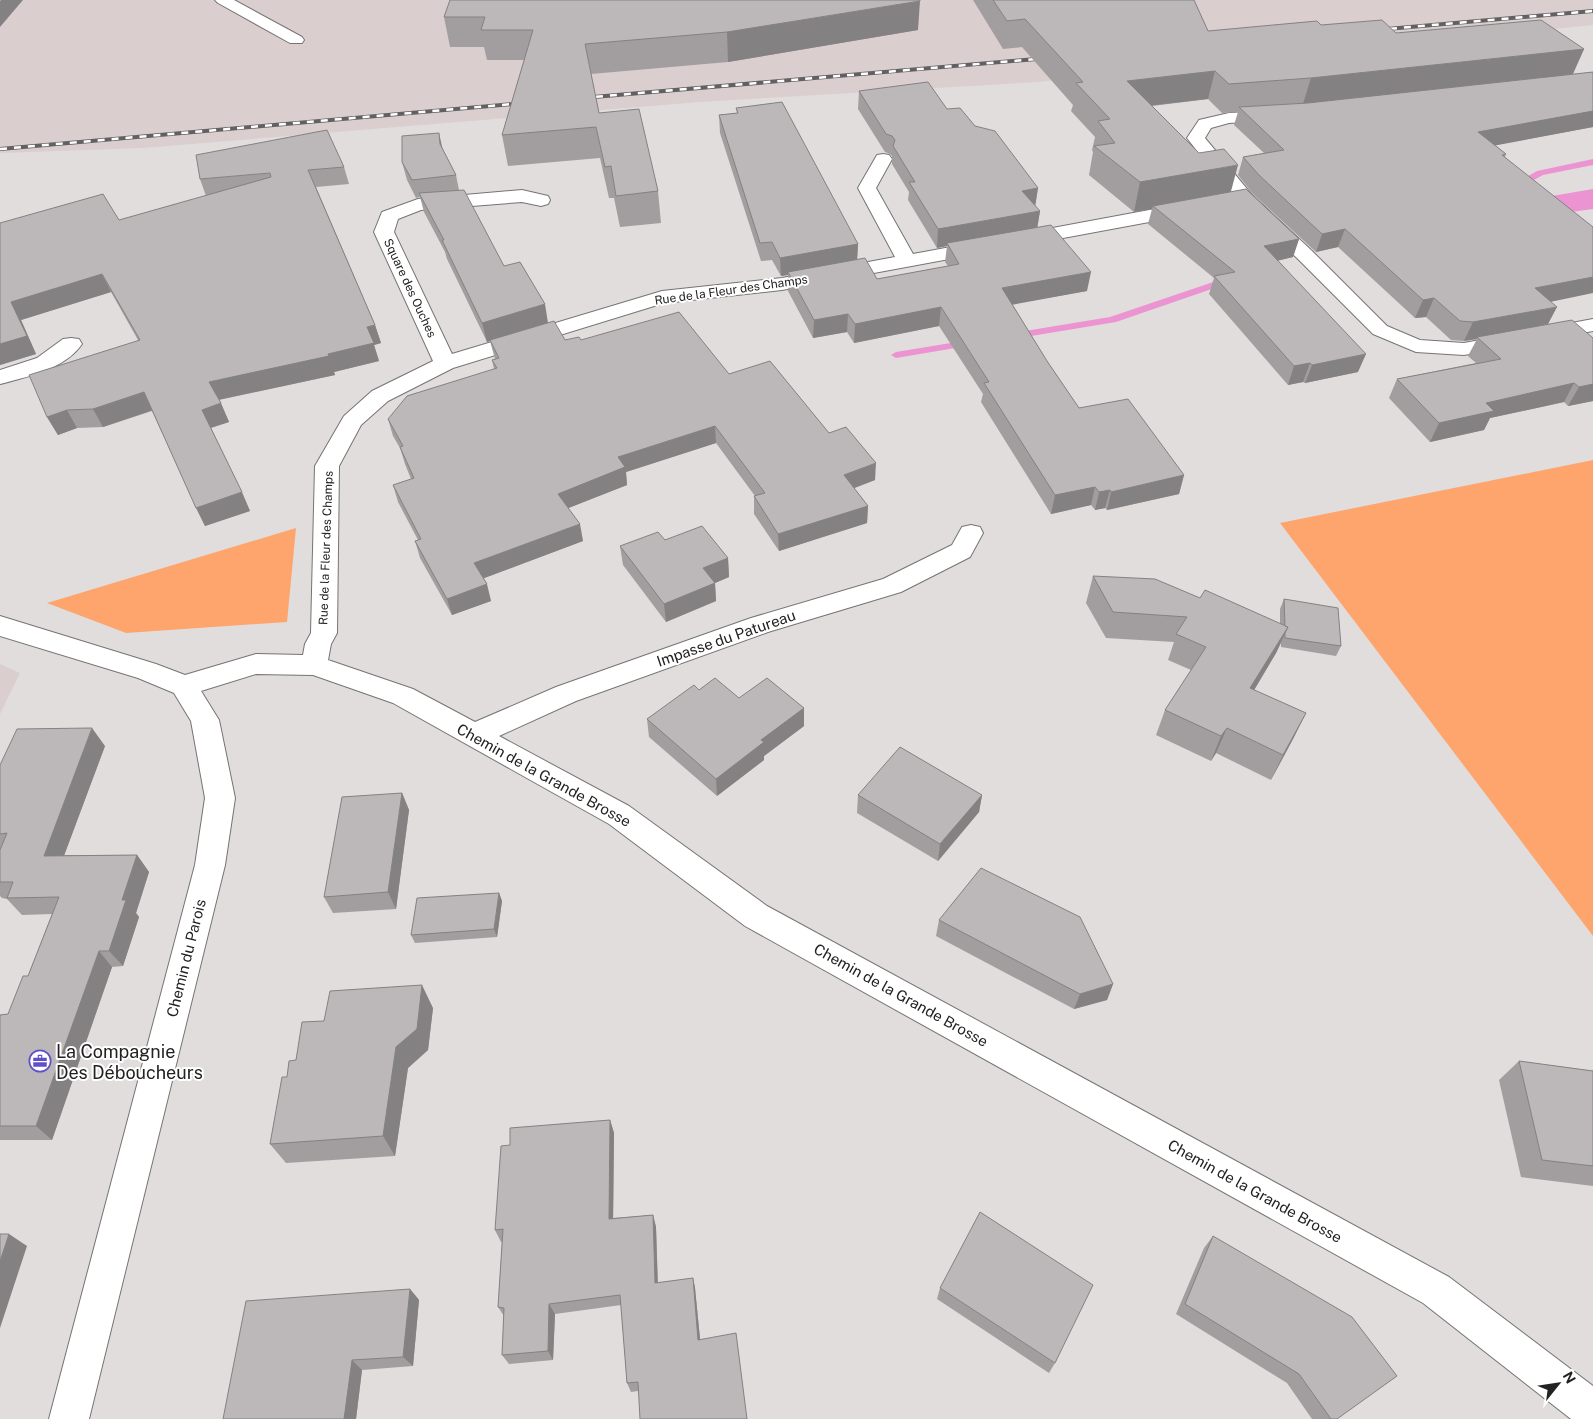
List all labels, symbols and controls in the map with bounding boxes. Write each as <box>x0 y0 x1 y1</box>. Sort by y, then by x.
street label: Square des Ouches <box>381 236 439 340</box>
street label: Rue de la Fleur des Champs <box>654 272 808 308</box>
street label: Rue de la Fleur des Champs <box>316 471 336 625</box>
street label: Impasse du Patureau <box>654 606 798 670</box>
street label: Chemin de la Grande Brosse <box>454 720 634 830</box>
street label: Chemin du Parois <box>163 897 209 1019</box>
street label: Chemin de la Grande Brosse <box>811 940 991 1050</box>
place label: La Compagnie Des Déboucheurs <box>56 1041 203 1083</box>
office icon: La Compagnie Des Déboucheurs <box>28 1049 52 1073</box>
street label: Chemin de la Grande Brosse <box>1165 1136 1345 1246</box>
north arrow <box>1533 1359 1583 1409</box>
text: N <box>1560 1369 1579 1386</box>

